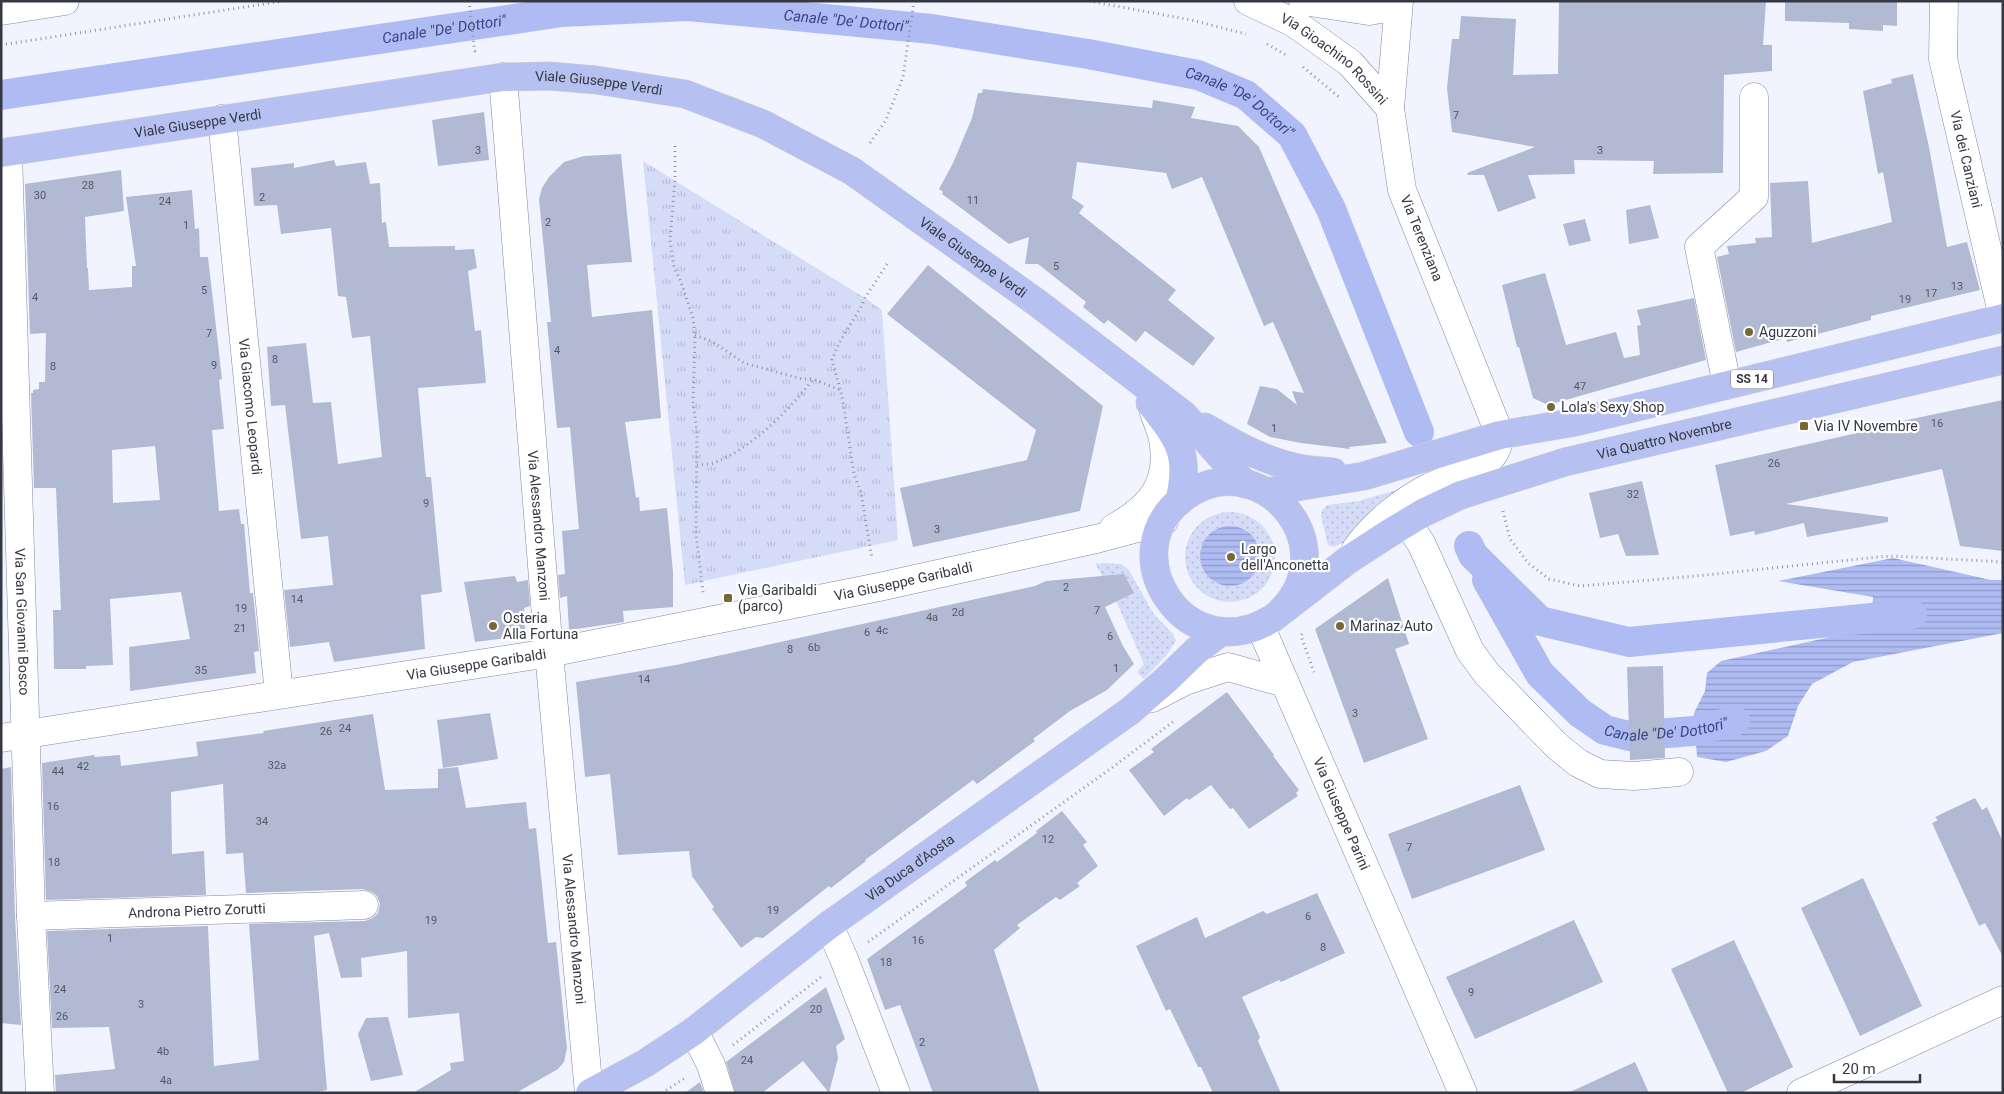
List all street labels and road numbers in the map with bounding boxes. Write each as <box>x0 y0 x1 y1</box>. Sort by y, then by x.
street label: Via Gioachino Rossini <box>1278 10 1391 108</box>
street label: Viale Giuseppe Verdi <box>535 68 664 98</box>
street label: Viale Giuseppe Verdi <box>133 106 262 141</box>
street label: Via dei Canziani <box>1947 109 1985 209</box>
street label: Via Terenziana <box>1397 193 1447 283</box>
street label: Viale Giuseppe Verdi <box>916 214 1030 301</box>
street label: Via Giacomo Leopardi <box>236 337 265 476</box>
road number: SS 14 <box>1731 369 1773 388</box>
street label: Via Quattro Novembre <box>1595 415 1733 462</box>
street label: Via Alessandro Manzoni <box>525 450 553 601</box>
street label: Via San Giovanni Bosco <box>12 548 32 696</box>
street label: Via Giuseppe Garibaldi <box>833 559 974 604</box>
street label: Via Giuseppe Garibaldi <box>405 646 547 683</box>
street label: Via Giuseppe Parini <box>1310 755 1373 872</box>
street label: Via Duca d'Aosta <box>862 831 957 904</box>
street label: Via Alessandro Manzoni <box>559 853 589 1005</box>
street label: Androna Pietro Zorutti <box>128 900 266 921</box>

